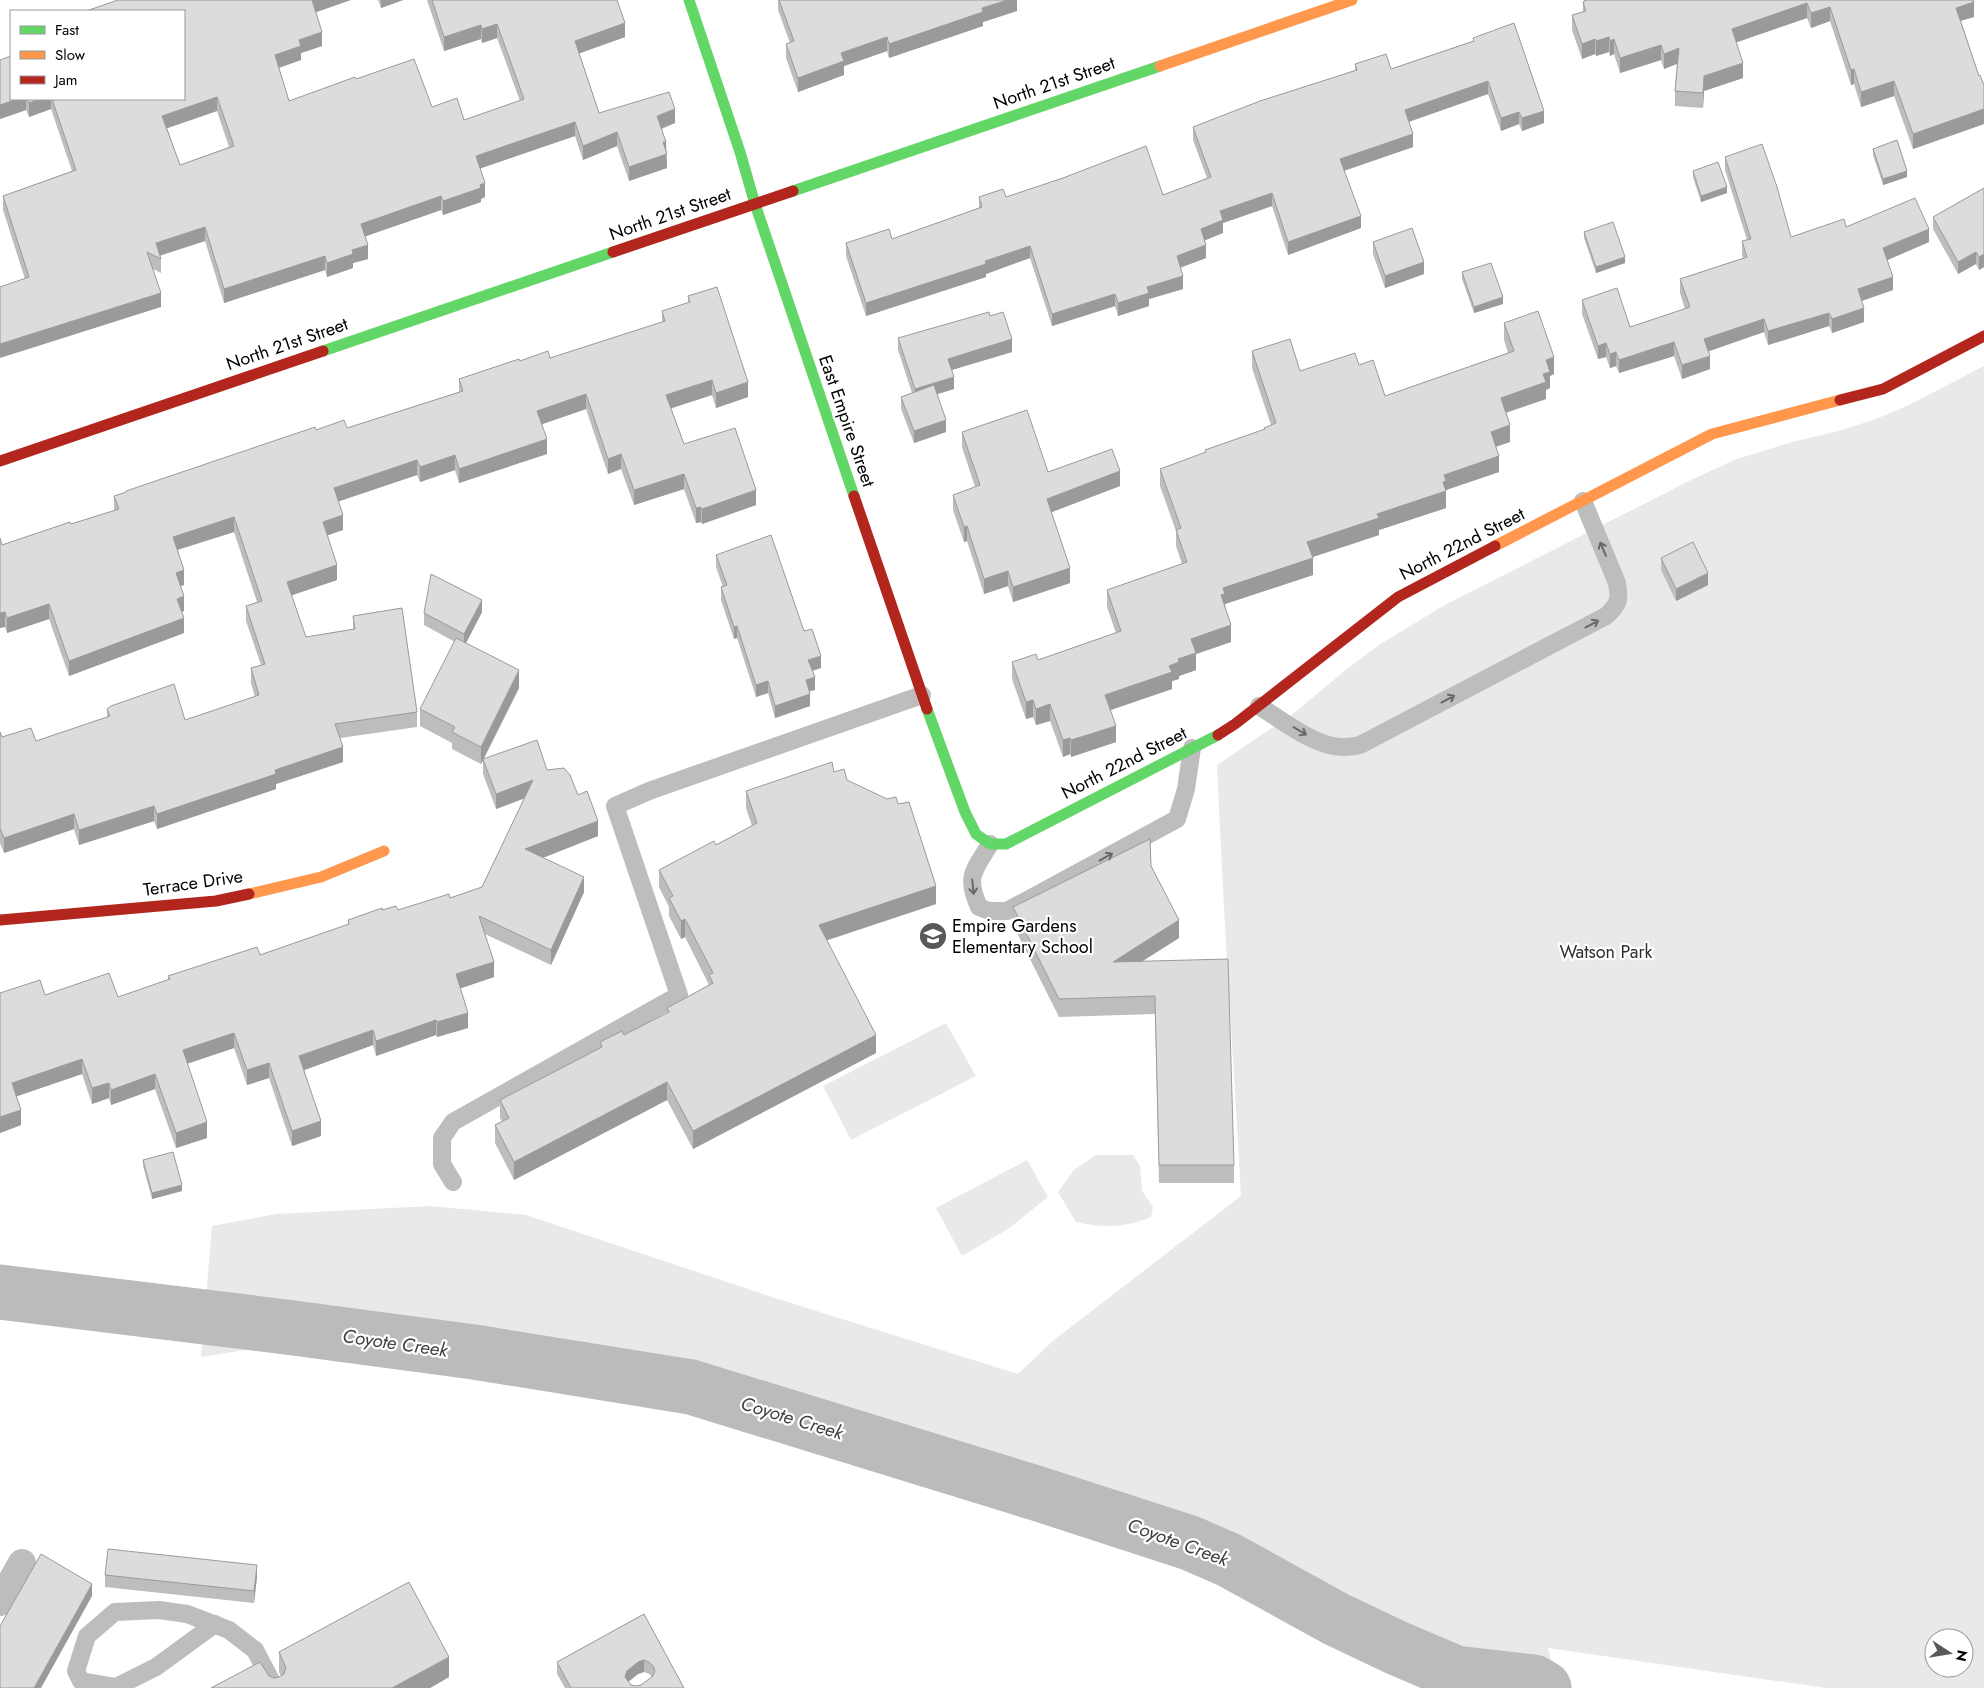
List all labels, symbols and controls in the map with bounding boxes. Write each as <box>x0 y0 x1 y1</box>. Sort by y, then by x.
legend <box>10 10 185 100</box>
text: Fast <box>55 19 79 41</box>
text: Slow <box>55 44 86 66</box>
street label: North 21st Street <box>990 50 1119 116</box>
text: Jam <box>53 69 78 91</box>
street label: North 21st Street <box>606 181 735 247</box>
street label: North 21st Street <box>223 311 352 377</box>
street label: East Empire Street <box>812 352 882 491</box>
street label: North 22nd Street <box>1395 501 1530 587</box>
one-way arrow <box>1598 542 1608 557</box>
one-way arrow <box>1584 619 1599 629</box>
one-way arrow <box>1440 694 1455 704</box>
street label: North 22nd Street <box>1057 720 1192 806</box>
one-way arrow <box>1293 727 1307 737</box>
one-way arrow <box>1098 852 1113 862</box>
street label: Terrace Drive <box>142 863 244 903</box>
one-way arrow <box>968 879 978 895</box>
place label: Empire Gardens Elementary School <box>952 913 1093 960</box>
school or university icon: Empire Gardens Elementary School <box>918 921 948 951</box>
park label: Watson Park <box>1559 939 1653 965</box>
water label: Coyote Creek <box>341 1322 450 1364</box>
water label: Coyote Creek <box>737 1390 847 1447</box>
water label: Coyote Creek <box>1124 1511 1233 1573</box>
north arrow <box>1924 1628 1974 1678</box>
text: N <box>1951 1648 1973 1663</box>

